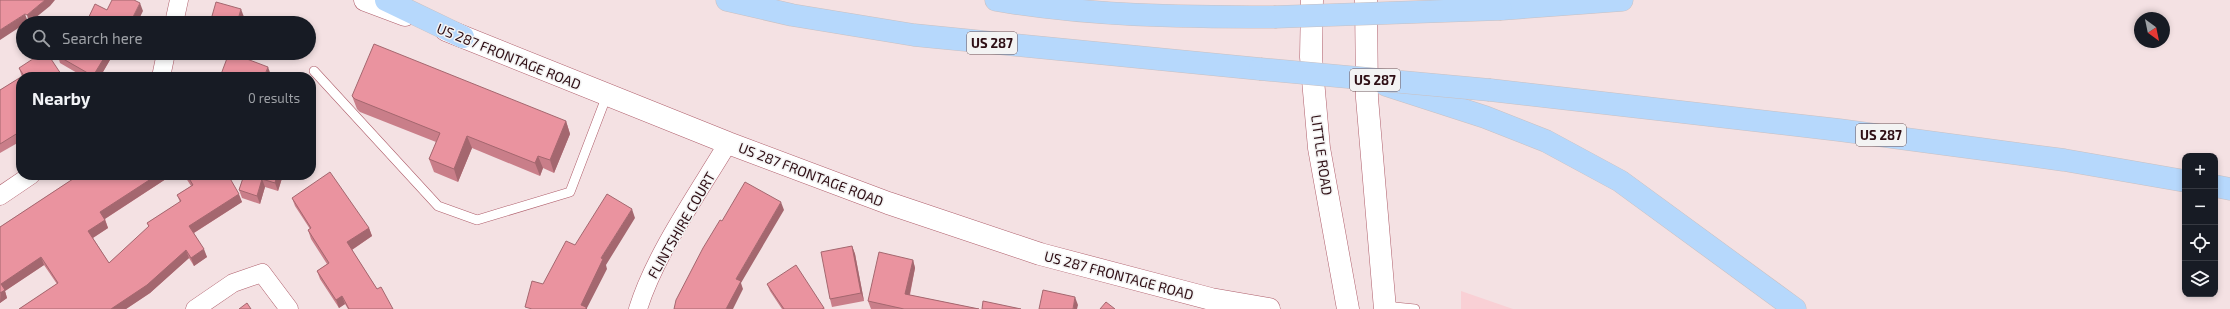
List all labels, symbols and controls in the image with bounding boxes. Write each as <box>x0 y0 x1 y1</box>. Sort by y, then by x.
north arrow <box>2134 12 2170 48</box>
search box <box>16 16 316 60</box>
street label: US 287 FRONTAGE ROAD <box>434 19 584 93</box>
icon: search <box>30 27 52 49</box>
text: Search here <box>62 29 143 47</box>
road number: US 287 <box>967 32 1017 54</box>
road number: US 287 <box>1350 69 1400 91</box>
text: Nearby <box>32 88 90 108</box>
text: 0 results <box>248 90 300 106</box>
street label: LITTLE ROAD <box>1308 114 1336 196</box>
road number: US 287 <box>1856 124 1906 146</box>
street label: US 287 FRONTAGE ROAD <box>736 138 886 210</box>
map controls <box>2182 153 2218 297</box>
button: + <box>2182 153 2218 189</box>
street label: FLINTSHIRE COURT <box>644 169 718 281</box>
button: − <box>2182 189 2218 225</box>
button: locate <box>2182 225 2218 261</box>
street label: US 287 FRONTAGE ROAD <box>1042 247 1196 303</box>
button: layers <box>2182 261 2218 297</box>

